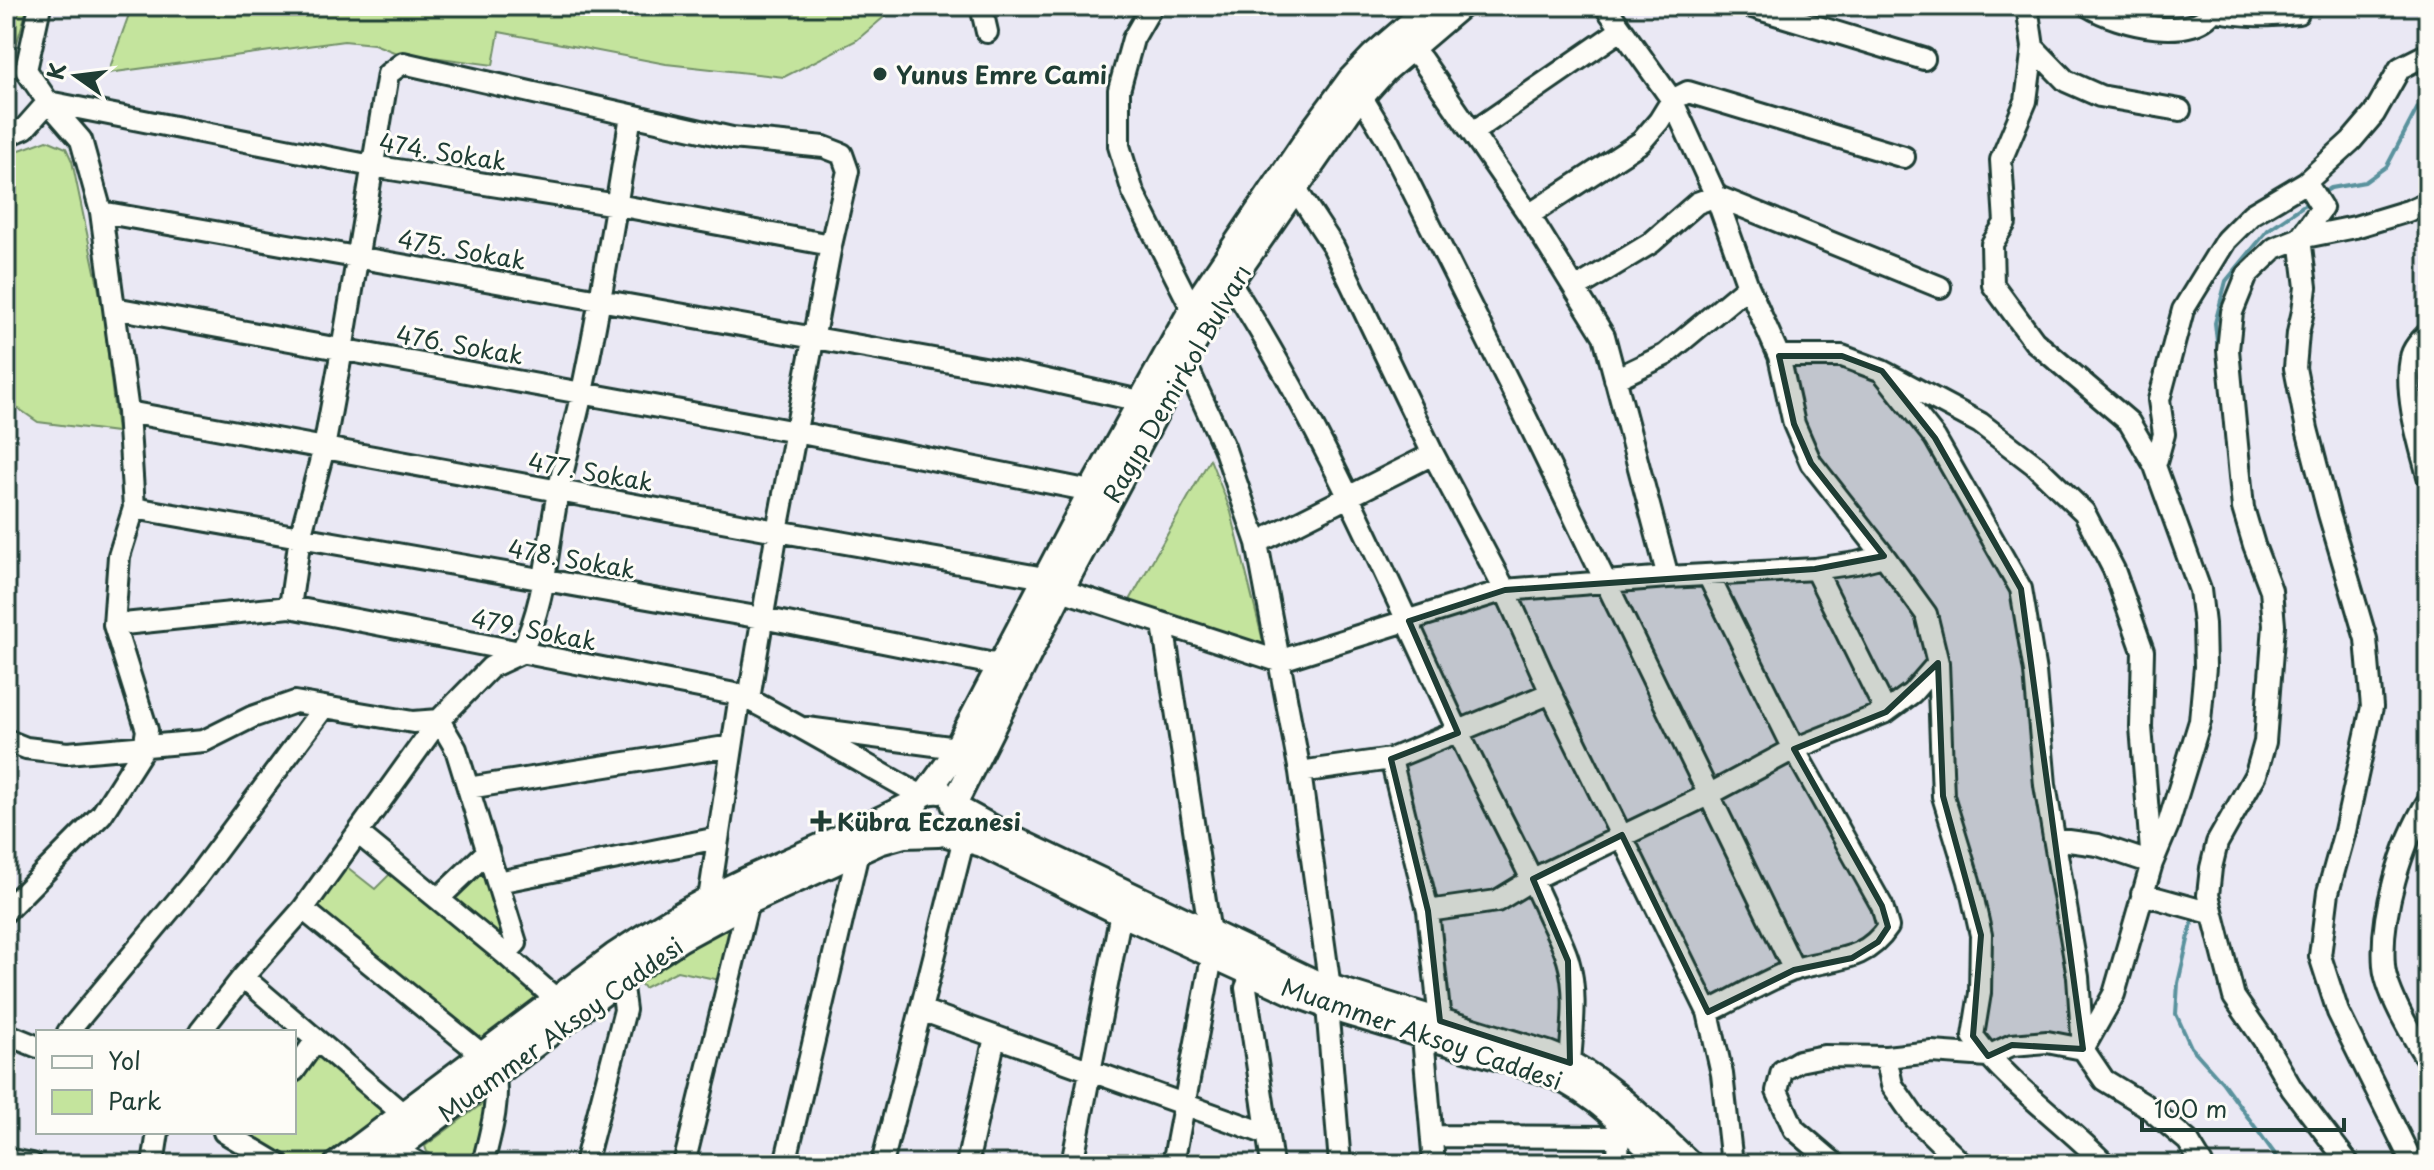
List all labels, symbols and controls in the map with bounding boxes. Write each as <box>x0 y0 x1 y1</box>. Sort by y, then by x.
north arrow <box>36 36 116 116</box>
place label: Yunus Emre Cami <box>896 56 1107 92</box>
text: K <box>37 59 73 83</box>
marker: Yunus Emre Cami <box>871 65 889 83</box>
street label: 474. Sokak <box>377 123 510 179</box>
street label: 475. Sokak <box>395 220 529 278</box>
street label: Ragıp Demirkol Bulvarı <box>1093 257 1259 509</box>
street label: 476. Sokak <box>394 315 527 373</box>
street label: 477. Sokak <box>526 442 657 500</box>
street label: 478. Sokak <box>505 529 639 587</box>
street label: 479. Sokak <box>468 599 600 659</box>
place label: Kübra Eczanesi <box>837 803 1021 839</box>
marker: Kübra Eczanesi <box>812 812 830 830</box>
street label: Muammer Aksoy Caddesi <box>430 928 690 1130</box>
street label: Muammer Aksoy Caddesi <box>1277 968 1567 1098</box>
legend <box>36 1030 296 1134</box>
text: Yol <box>108 1042 141 1078</box>
text: Park <box>108 1082 162 1118</box>
scale bar <box>2142 1082 2344 1132</box>
text: 100 m <box>2154 1090 2227 1126</box>

